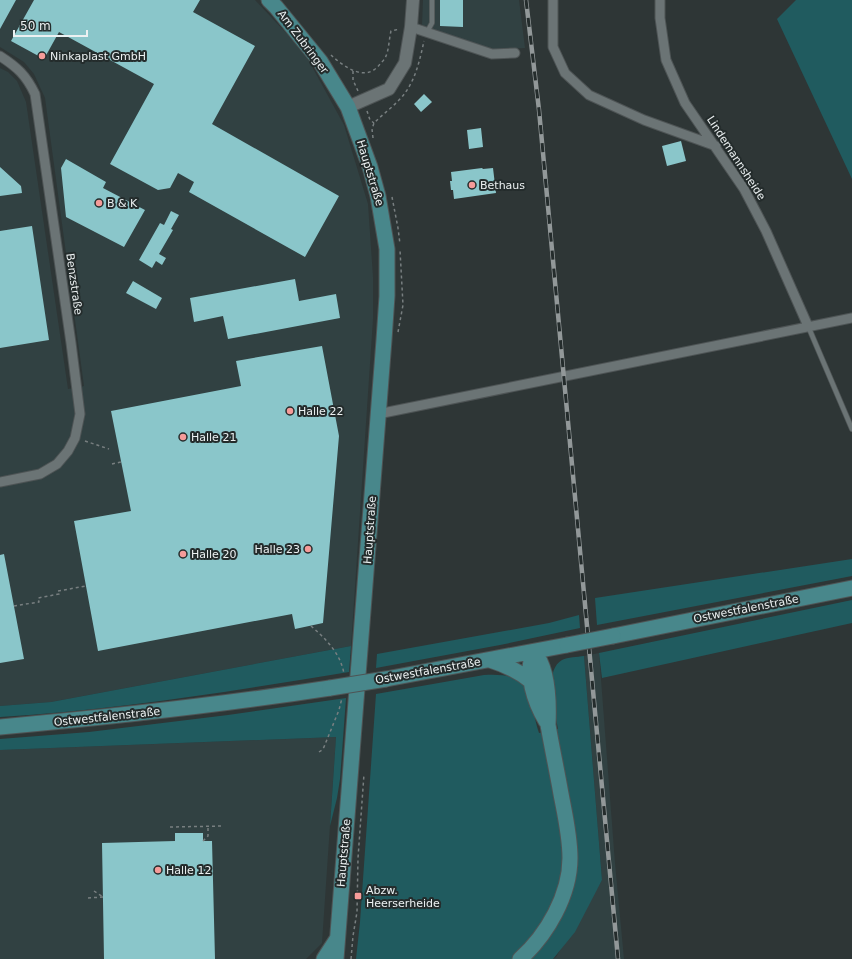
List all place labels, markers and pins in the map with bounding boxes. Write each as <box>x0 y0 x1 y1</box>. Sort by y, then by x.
place label: Ninkaplast GmbH <box>50 50 146 63</box>
marker: Ninkaplast GmbH <box>37 51 47 61</box>
place label: Bethaus <box>480 179 525 192</box>
marker: Bethaus <box>467 180 477 190</box>
place label: B & K <box>107 197 138 210</box>
marker: B & K <box>94 198 104 208</box>
place label: Halle 22 <box>298 405 343 418</box>
marker: Halle 22 <box>285 406 295 416</box>
place label: Halle 21 <box>191 431 236 444</box>
marker: Halle 21 <box>178 432 188 442</box>
place label: Halle 23 <box>255 543 300 556</box>
marker: Halle 23 <box>303 544 313 554</box>
place label: Halle 20 <box>191 548 236 561</box>
marker: Halle 20 <box>178 549 188 559</box>
place label: Halle 12 <box>166 864 211 877</box>
marker: Halle 12 <box>153 865 163 875</box>
place label: Abzw. Heerserheide <box>366 884 440 910</box>
marker: Abzw. Heerserheide <box>353 891 363 901</box>

